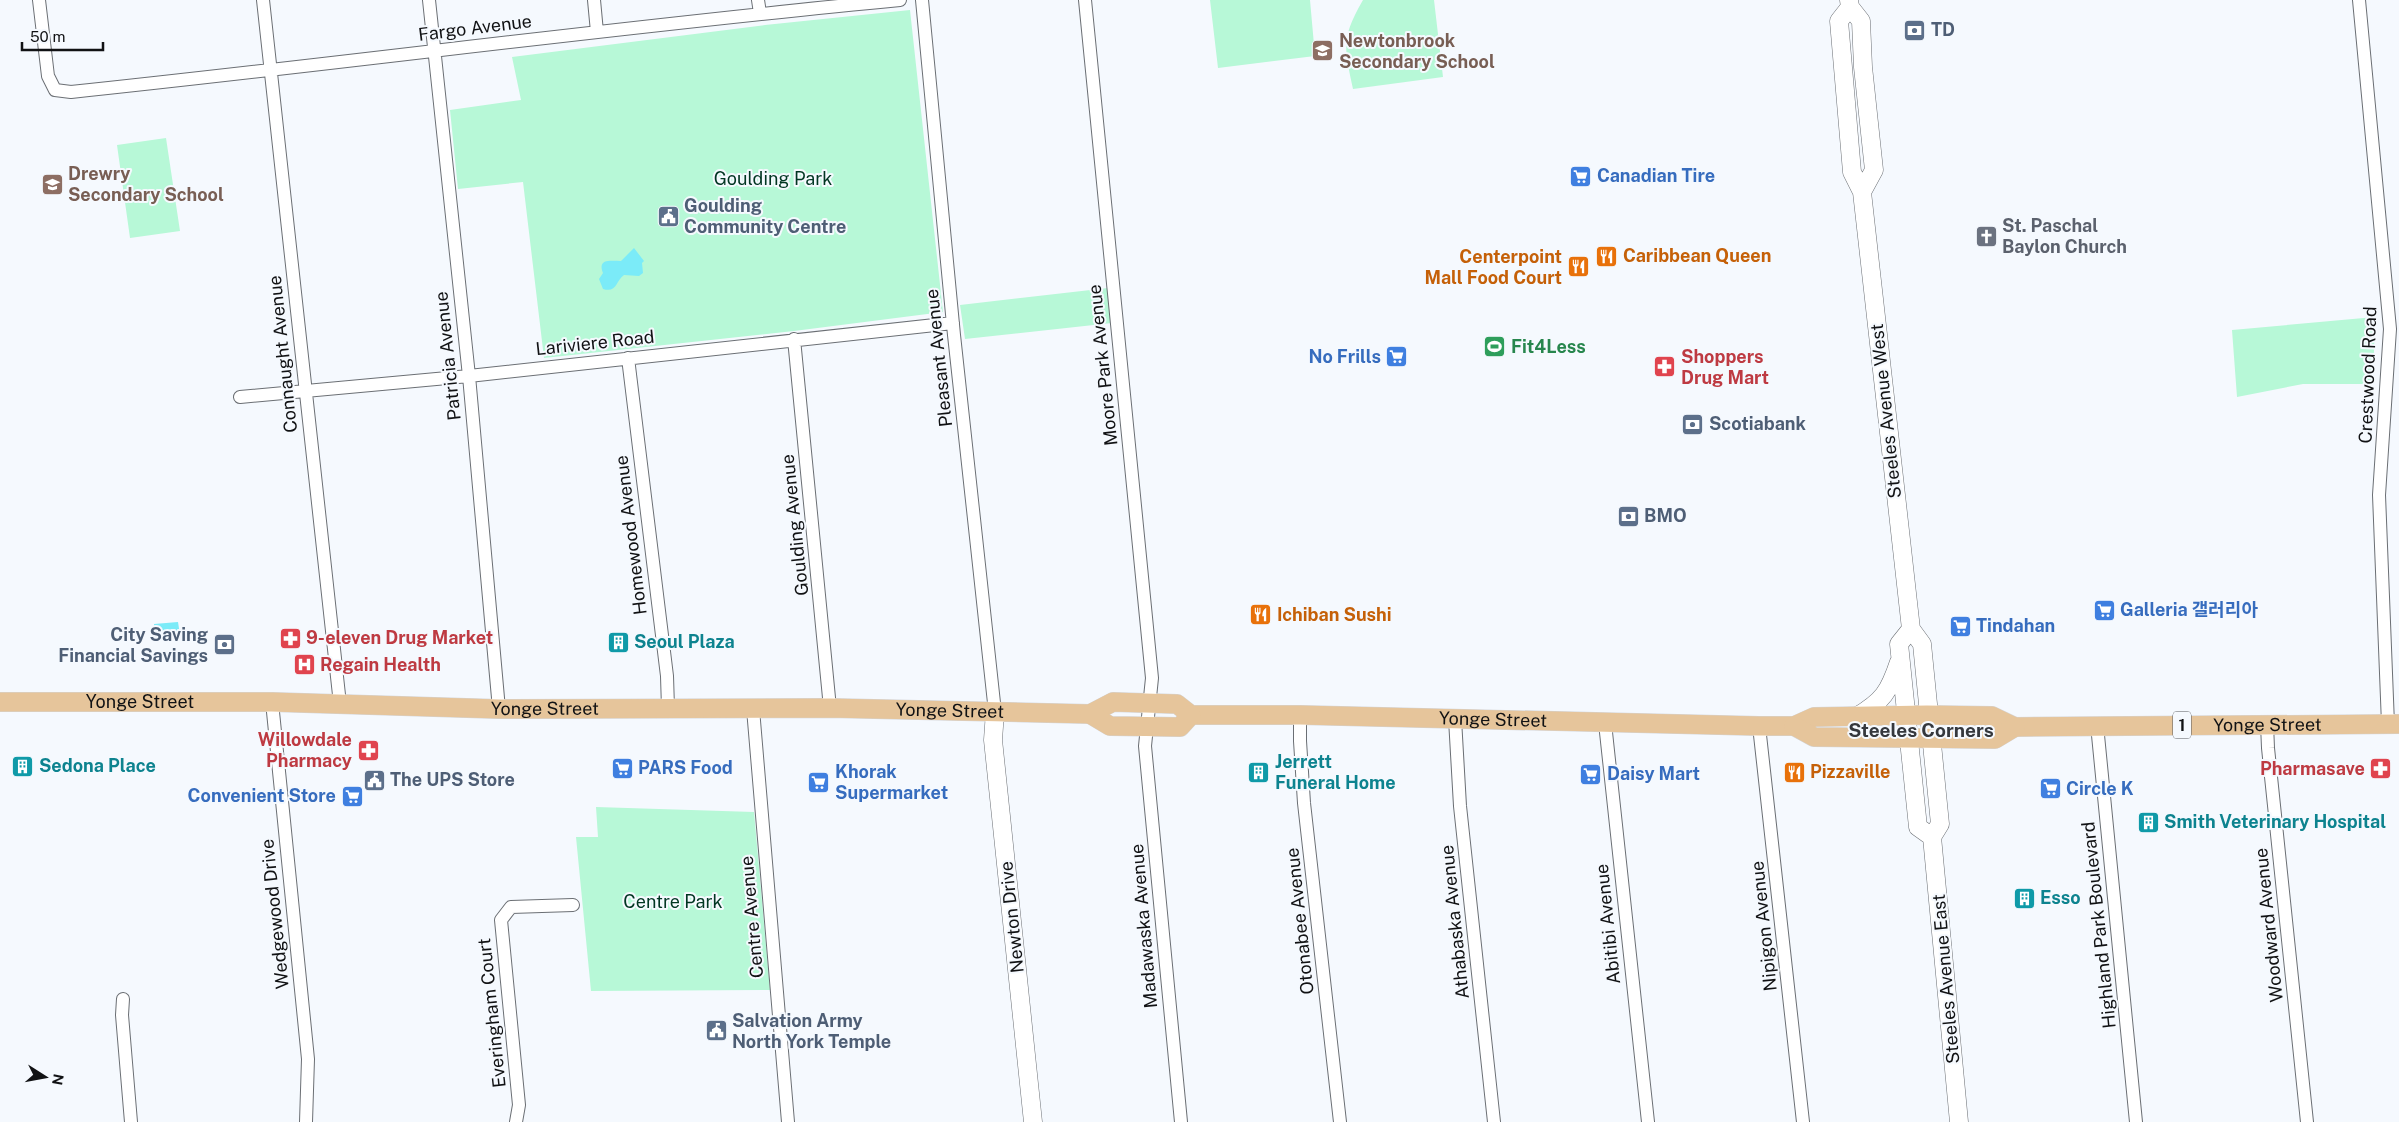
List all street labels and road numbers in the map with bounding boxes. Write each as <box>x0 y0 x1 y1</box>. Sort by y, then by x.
street label: Fargo Avenue <box>417 10 533 45</box>
street label: Connaught Avenue <box>264 274 301 434</box>
street label: Moore Park Avenue <box>1084 283 1121 447</box>
street label: Pleasant Avenue <box>921 288 956 428</box>
street label: Patricia Avenue <box>430 290 465 422</box>
street label: Crestwood Road <box>2355 306 2380 444</box>
street label: Steeles Avenue West <box>1866 323 1905 499</box>
street label: Lariviere Road <box>535 326 655 359</box>
street label: Goulding Avenue <box>777 453 812 597</box>
street label: Homewood Avenue <box>610 454 651 616</box>
street label: Yonge Street <box>86 691 194 712</box>
street label: Yonge Street <box>490 698 599 719</box>
street label: Yonge Street <box>895 699 1004 722</box>
street label: Yonge Street <box>1439 707 1547 731</box>
road number: 1 <box>2173 712 2191 738</box>
street label: Yonge Street <box>2213 714 2322 735</box>
street label: Highland Park Boulevard <box>2077 821 2120 1029</box>
street label: Wedgewood Drive <box>256 838 293 990</box>
street label: Madawaska Avenue <box>1126 843 1161 1009</box>
street label: Athabaska Avenue <box>1436 844 1473 1000</box>
street label: Otonabee Avenue <box>1281 847 1318 996</box>
street label: Woodward Avenue <box>2250 847 2287 1003</box>
street label: Centre Avenue <box>736 855 767 979</box>
street label: Newton Drive <box>995 860 1028 974</box>
street label: Nipigon Avenue <box>1746 860 1781 992</box>
street label: Abitibi Avenue <box>1591 863 1624 985</box>
street label: Steeles Avenue East <box>1928 893 1963 1065</box>
street label: Everingham Court <box>473 937 510 1089</box>

